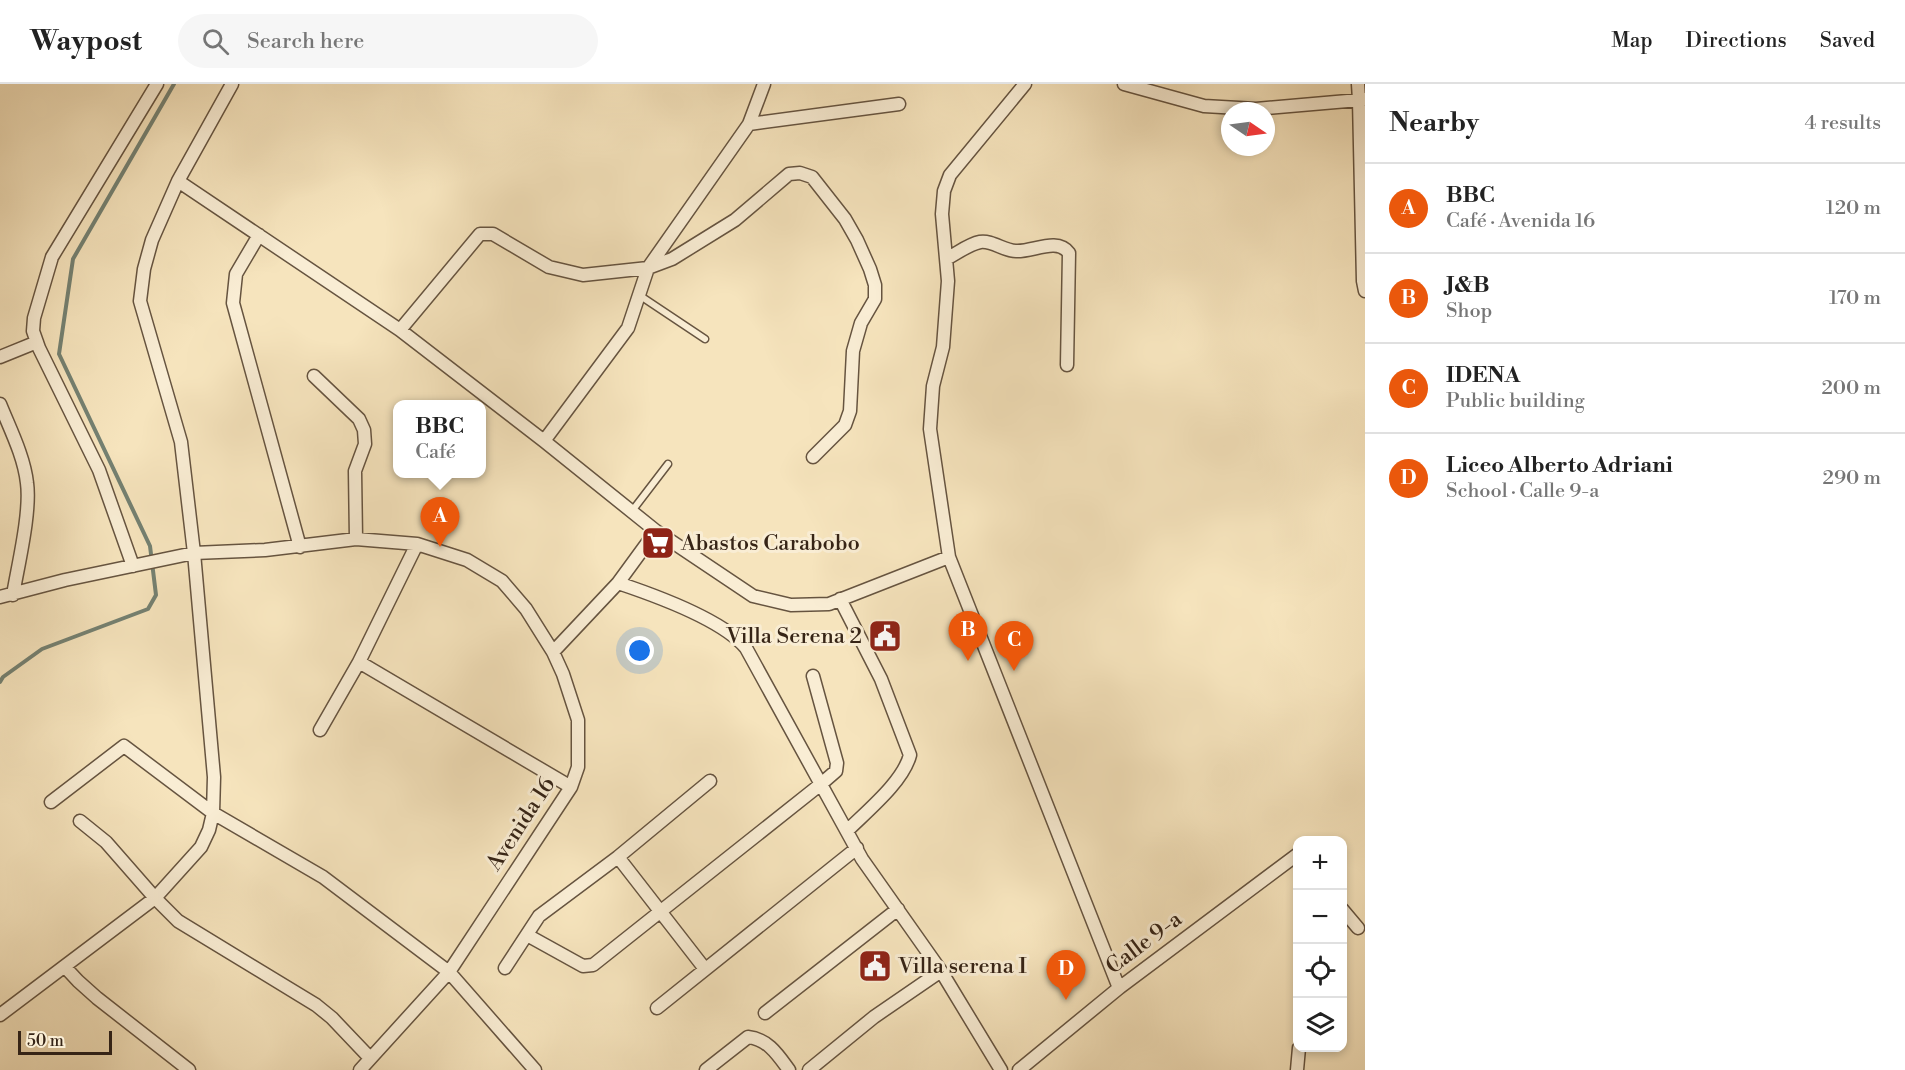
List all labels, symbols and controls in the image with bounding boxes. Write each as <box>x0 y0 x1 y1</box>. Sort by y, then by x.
search box <box>178 14 598 68</box>
text: Waypost <box>30 24 142 59</box>
icon: search <box>199 25 232 58</box>
text: Search here <box>247 28 364 55</box>
text: Map <box>1611 28 1653 54</box>
text: Directions <box>1686 28 1787 54</box>
text: Saved <box>1820 28 1875 54</box>
north arrow <box>1221 102 1275 156</box>
text: Nearby <box>1389 107 1479 139</box>
text: 4 results <box>1804 111 1881 136</box>
text: BBC <box>1446 182 1495 209</box>
text: A <box>1401 196 1416 221</box>
text: 120 m <box>1826 196 1881 221</box>
text: Café · Avenida 16 <box>1446 209 1595 234</box>
text: J&B <box>1446 272 1489 299</box>
text: B <box>1401 286 1416 311</box>
text: 170 m <box>1829 286 1881 311</box>
text: Shop <box>1446 299 1492 324</box>
text: IDENA <box>1446 362 1520 389</box>
text: C <box>1401 376 1416 401</box>
text: 200 m <box>1821 376 1881 401</box>
text: Public building <box>1446 389 1585 414</box>
popup <box>393 400 486 478</box>
text: BBC <box>415 413 464 440</box>
text: Café <box>415 440 456 465</box>
text: Liceo Alberto Adriani <box>1446 452 1673 479</box>
text: D <box>1401 466 1416 491</box>
text: 290 m <box>1823 466 1881 491</box>
text: School · Calle 9-a <box>1446 479 1599 504</box>
pin: A <box>420 498 460 547</box>
supermarket icon: Abastos Carabobo <box>640 525 676 561</box>
place label: Abastos Carabobo <box>680 530 860 557</box>
pin: B <box>948 612 988 661</box>
public building icon: Villa Serena 2 <box>867 618 903 654</box>
pin: C <box>994 622 1034 671</box>
place label: Villa Serena 2 <box>725 623 862 650</box>
your location <box>625 636 654 665</box>
street label: Avenida 16 <box>480 772 561 877</box>
map controls <box>1293 836 1347 1052</box>
button: + <box>1293 836 1347 890</box>
button: − <box>1293 890 1347 944</box>
street label: Calle 9-a <box>1101 905 1188 980</box>
button: locate <box>1293 944 1347 998</box>
public building icon: Villa serena I <box>857 948 893 984</box>
pin: D <box>1046 950 1086 1000</box>
place label: Villa serena I <box>897 953 1027 980</box>
button: layers <box>1293 998 1347 1052</box>
scale bar <box>18 1028 112 1056</box>
text: 50 m <box>27 1031 64 1051</box>

